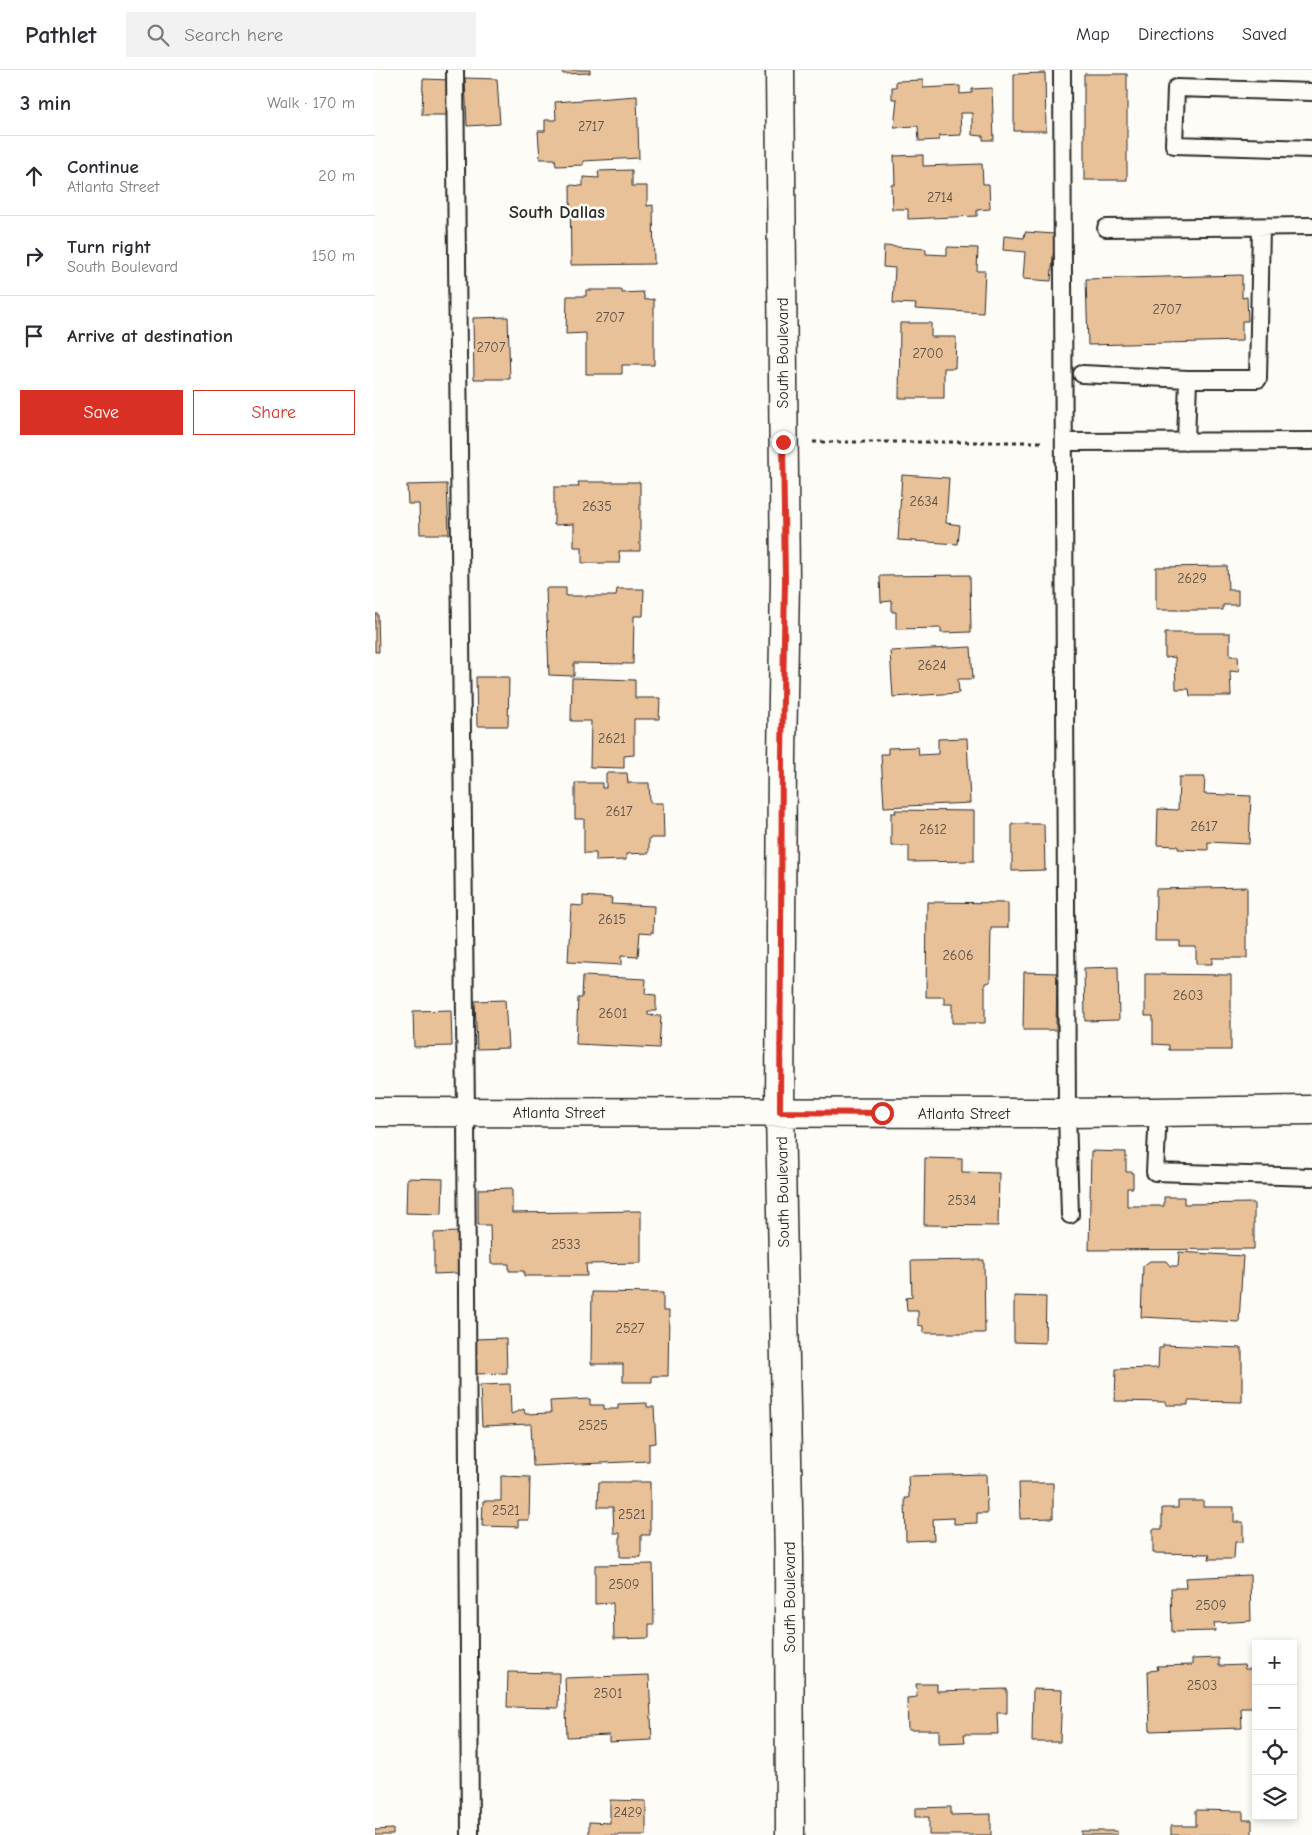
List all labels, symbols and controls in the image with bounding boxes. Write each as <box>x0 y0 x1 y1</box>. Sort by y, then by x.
search box <box>126 12 476 57</box>
text: Pathlet <box>25 21 96 49</box>
icon: search <box>144 21 172 49</box>
text: Search here <box>184 24 283 46</box>
text: Map <box>1076 24 1110 45</box>
text: Directions <box>1138 24 1214 45</box>
text: Saved <box>1242 24 1287 45</box>
text: 3 min <box>20 91 71 115</box>
text: Walk · 170 m <box>267 94 355 112</box>
house number: 2717 <box>578 118 604 135</box>
text: Continue <box>67 156 139 178</box>
icon: ahead <box>20 162 48 190</box>
text: 20 m <box>318 167 355 185</box>
text: Atlanta Street <box>67 178 159 196</box>
house number: 2714 <box>927 189 953 206</box>
district label: South Dallas <box>509 202 605 223</box>
text: Turn right <box>67 236 151 258</box>
icon: right <box>20 242 48 270</box>
text: 150 m <box>312 247 355 265</box>
text: South Boulevard <box>67 258 178 276</box>
street label: South Boulevard <box>774 297 792 409</box>
house number: 2707 <box>1152 301 1182 318</box>
house number: 2707 <box>595 309 625 326</box>
icon: arrive <box>20 322 48 350</box>
text: Arrive at destination <box>67 325 233 347</box>
house number: 2707 <box>476 339 506 356</box>
house number: 2700 <box>913 345 943 362</box>
button: Save <box>20 390 183 435</box>
button: Share <box>193 390 355 435</box>
route end <box>772 431 795 454</box>
house number: 2634 <box>910 493 939 510</box>
house number: 2635 <box>582 498 612 515</box>
house number: 2629 <box>1177 570 1207 587</box>
house number: 2624 <box>918 657 947 674</box>
house number: 2621 <box>598 730 626 747</box>
house number: 2617 <box>605 803 633 820</box>
house number: 2617 <box>1190 818 1218 835</box>
house number: 2612 <box>919 821 947 838</box>
house number: 2615 <box>598 911 626 928</box>
house number: 2606 <box>942 947 974 964</box>
house number: 2603 <box>1173 987 1203 1004</box>
house number: 2601 <box>599 1005 627 1022</box>
route start <box>871 1102 894 1125</box>
street label: Atlanta Street <box>513 1104 606 1122</box>
street label: Atlanta Street <box>918 1105 1011 1123</box>
street label: South Boulevard <box>773 1136 793 1248</box>
house number: 2534 <box>948 1192 977 1209</box>
house number: 2533 <box>551 1236 581 1253</box>
house number: 2527 <box>616 1320 645 1337</box>
house number: 2525 <box>578 1417 608 1434</box>
house number: 2521 <box>492 1502 520 1519</box>
house number: 2521 <box>618 1506 646 1523</box>
street label: South Boulevard <box>781 1541 799 1653</box>
house number: 2509 <box>609 1576 639 1593</box>
house number: 2509 <box>1196 1597 1226 1614</box>
map controls <box>1252 1640 1297 1820</box>
button: + <box>1252 1640 1297 1685</box>
house number: 2503 <box>1187 1677 1217 1694</box>
house number: 2501 <box>594 1685 622 1702</box>
button: − <box>1252 1685 1297 1730</box>
button: locate <box>1252 1730 1297 1775</box>
button: layers <box>1252 1775 1297 1820</box>
house number: 2429 <box>614 1804 642 1821</box>

